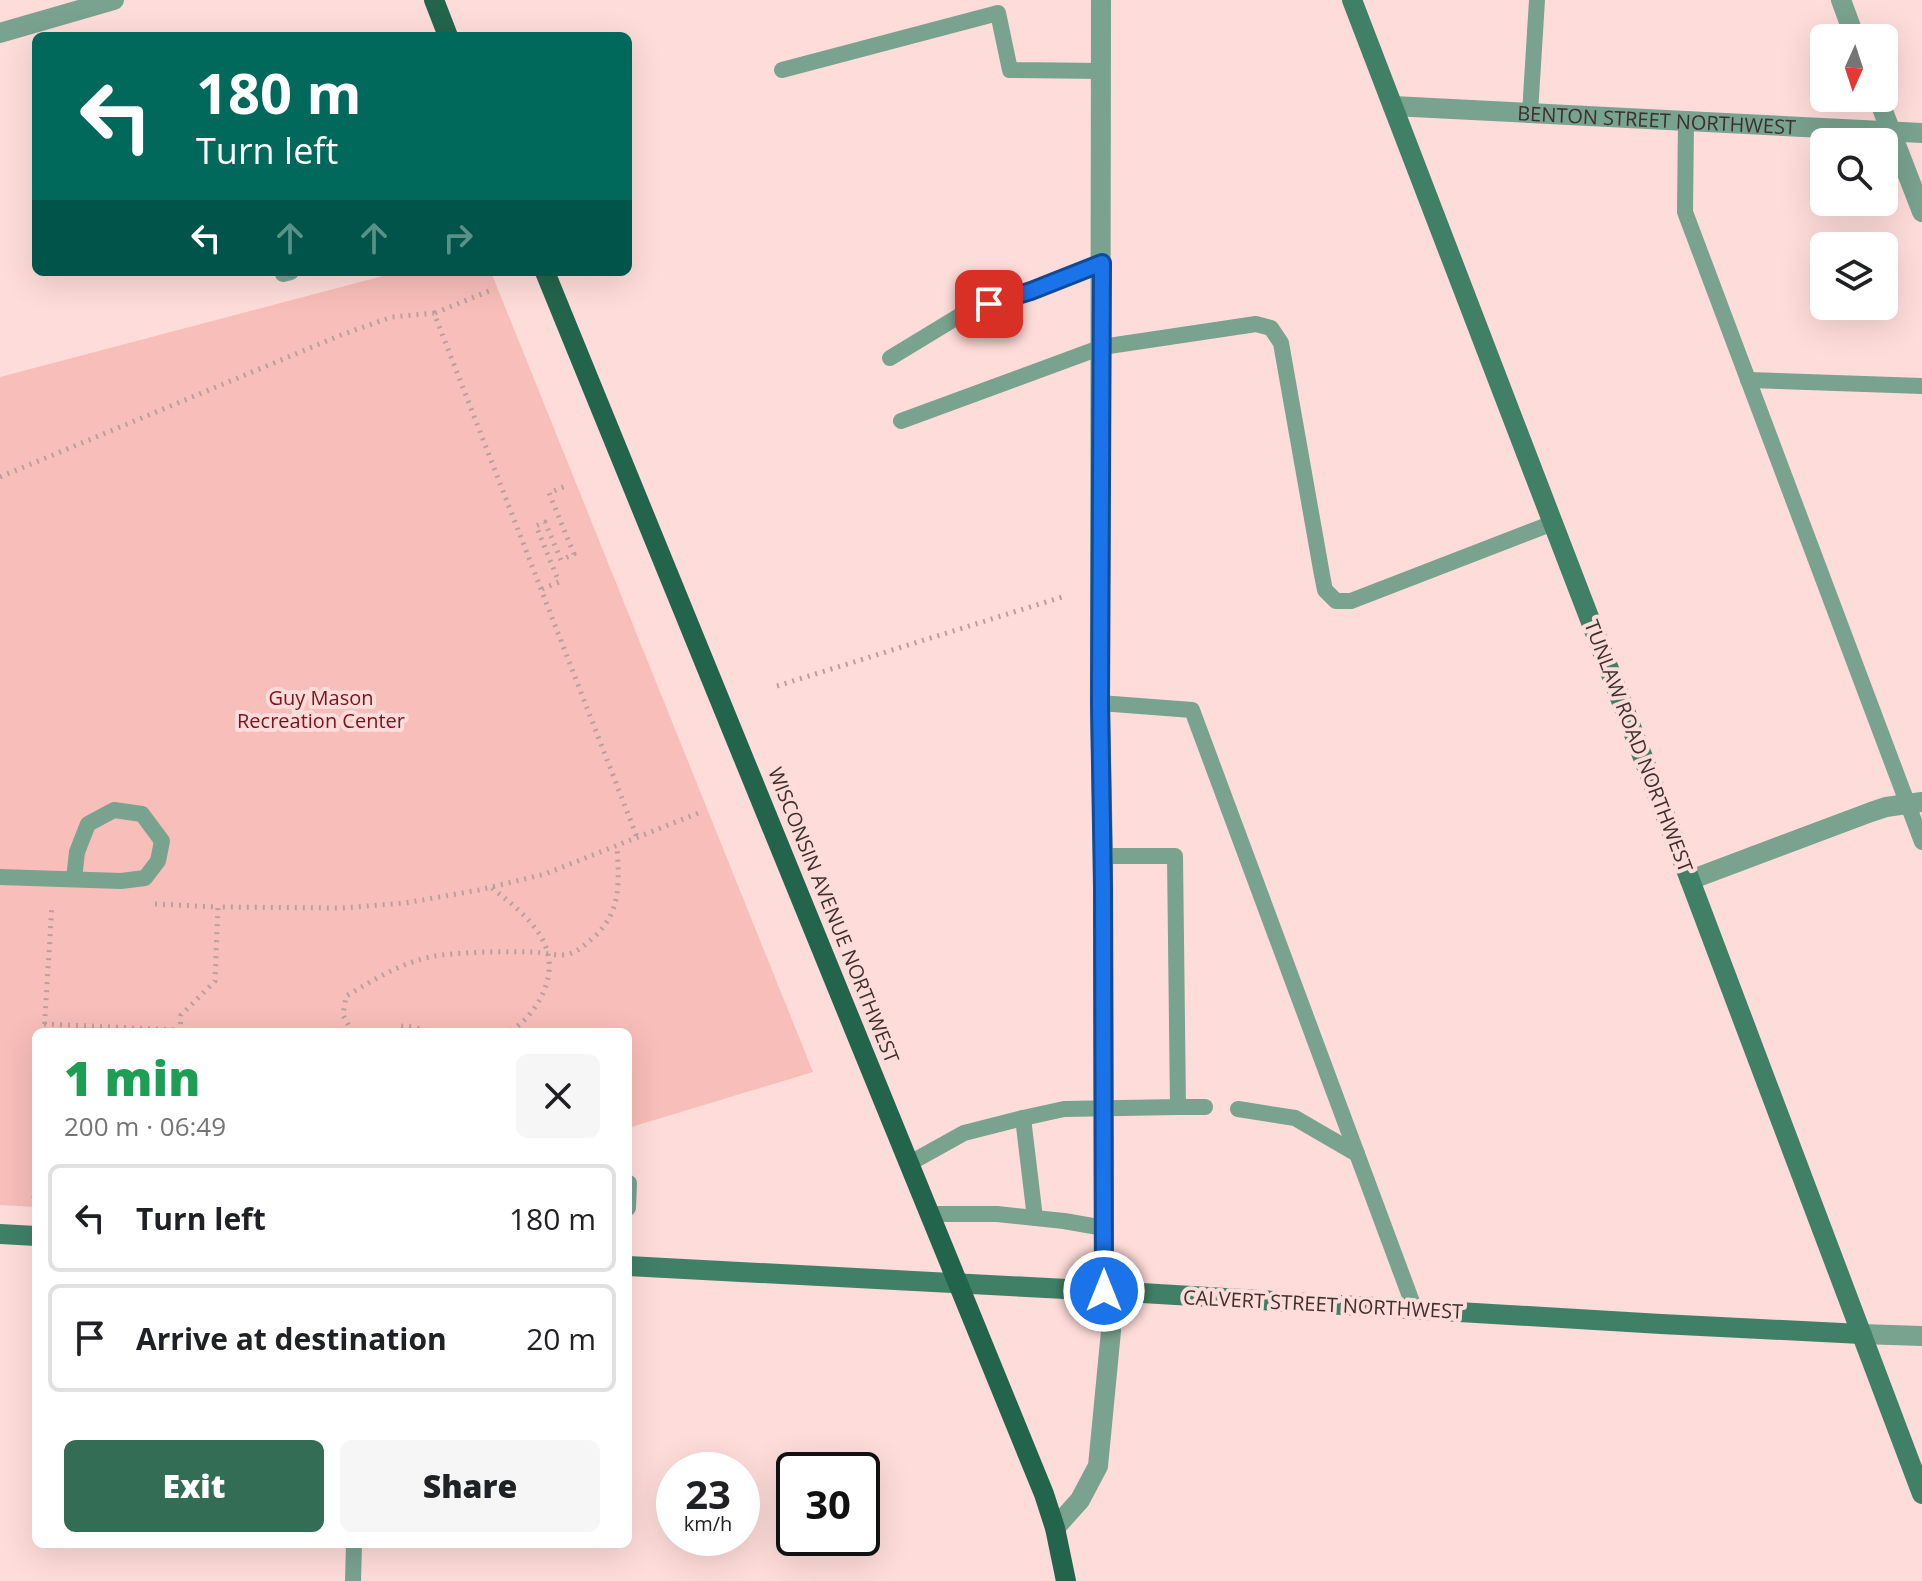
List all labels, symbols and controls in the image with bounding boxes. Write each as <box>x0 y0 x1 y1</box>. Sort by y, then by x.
north arrow <box>1810 24 1898 112</box>
map controls <box>1810 24 1898 320</box>
text: 180 m <box>196 54 362 130</box>
icon: left <box>64 64 168 168</box>
street label: BENTON STREET NORTHWEST <box>1517 99 1797 140</box>
text: Turn left <box>196 126 338 175</box>
button: search <box>1810 128 1898 216</box>
icon: left <box>184 216 228 260</box>
icon: ahead <box>268 216 312 260</box>
icon: ahead <box>352 216 396 260</box>
icon: right <box>436 216 480 260</box>
button: layers <box>1810 232 1898 320</box>
pin <box>955 270 1023 338</box>
icon: arrive <box>967 282 1011 326</box>
street label: TUNLAW ROAD NORTHWEST <box>1578 616 1700 876</box>
park label: Guy Mason Recreation Center <box>237 684 405 734</box>
street label: WISCONSIN AVENUE NORTHWEST <box>762 763 906 1067</box>
text: 1 min <box>64 1045 200 1110</box>
button: close <box>516 1054 600 1138</box>
text: 200 m · 06:49 <box>64 1108 226 1144</box>
icon: left <box>68 1196 112 1240</box>
text: Turn left <box>136 1198 266 1239</box>
text: 180 m <box>509 1198 596 1239</box>
position arrow <box>1062 1249 1146 1333</box>
street label: CALVERT STREET NORTHWEST <box>1182 1283 1464 1325</box>
icon: arrive <box>68 1316 112 1360</box>
text: Arrive at destination <box>136 1318 447 1359</box>
text: 20 m <box>526 1318 596 1359</box>
button: Exit <box>64 1440 324 1532</box>
button: Share <box>340 1440 600 1532</box>
speed limit sign: 30 <box>776 1452 880 1556</box>
text: 23 <box>685 1466 731 1521</box>
text: km/h <box>684 1510 732 1537</box>

